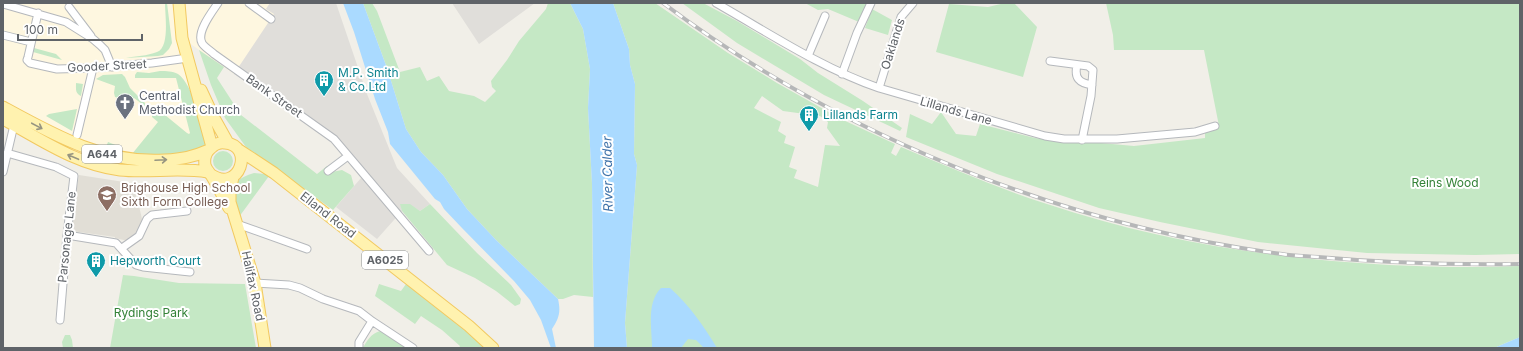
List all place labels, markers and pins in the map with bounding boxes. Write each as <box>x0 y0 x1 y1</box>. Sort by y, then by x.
place label: M.P. Smith & Co.Ltd <box>338 65 399 94</box>
building icon: M.P. Smith & Co.Ltd <box>313 69 335 97</box>
place label: Central Methodist Church <box>139 88 240 117</box>
church icon: Central Methodist Church <box>114 92 136 120</box>
building icon: Lillands Farm <box>798 104 820 132</box>
place label: Lillands Farm <box>823 107 898 122</box>
place label: Brighouse High School Sixth Form College <box>121 180 251 209</box>
school or university icon: Brighouse High School Sixth Form College <box>96 184 118 212</box>
building icon: Hepworth Court <box>85 250 107 278</box>
place label: Hepworth Court <box>110 253 201 268</box>

